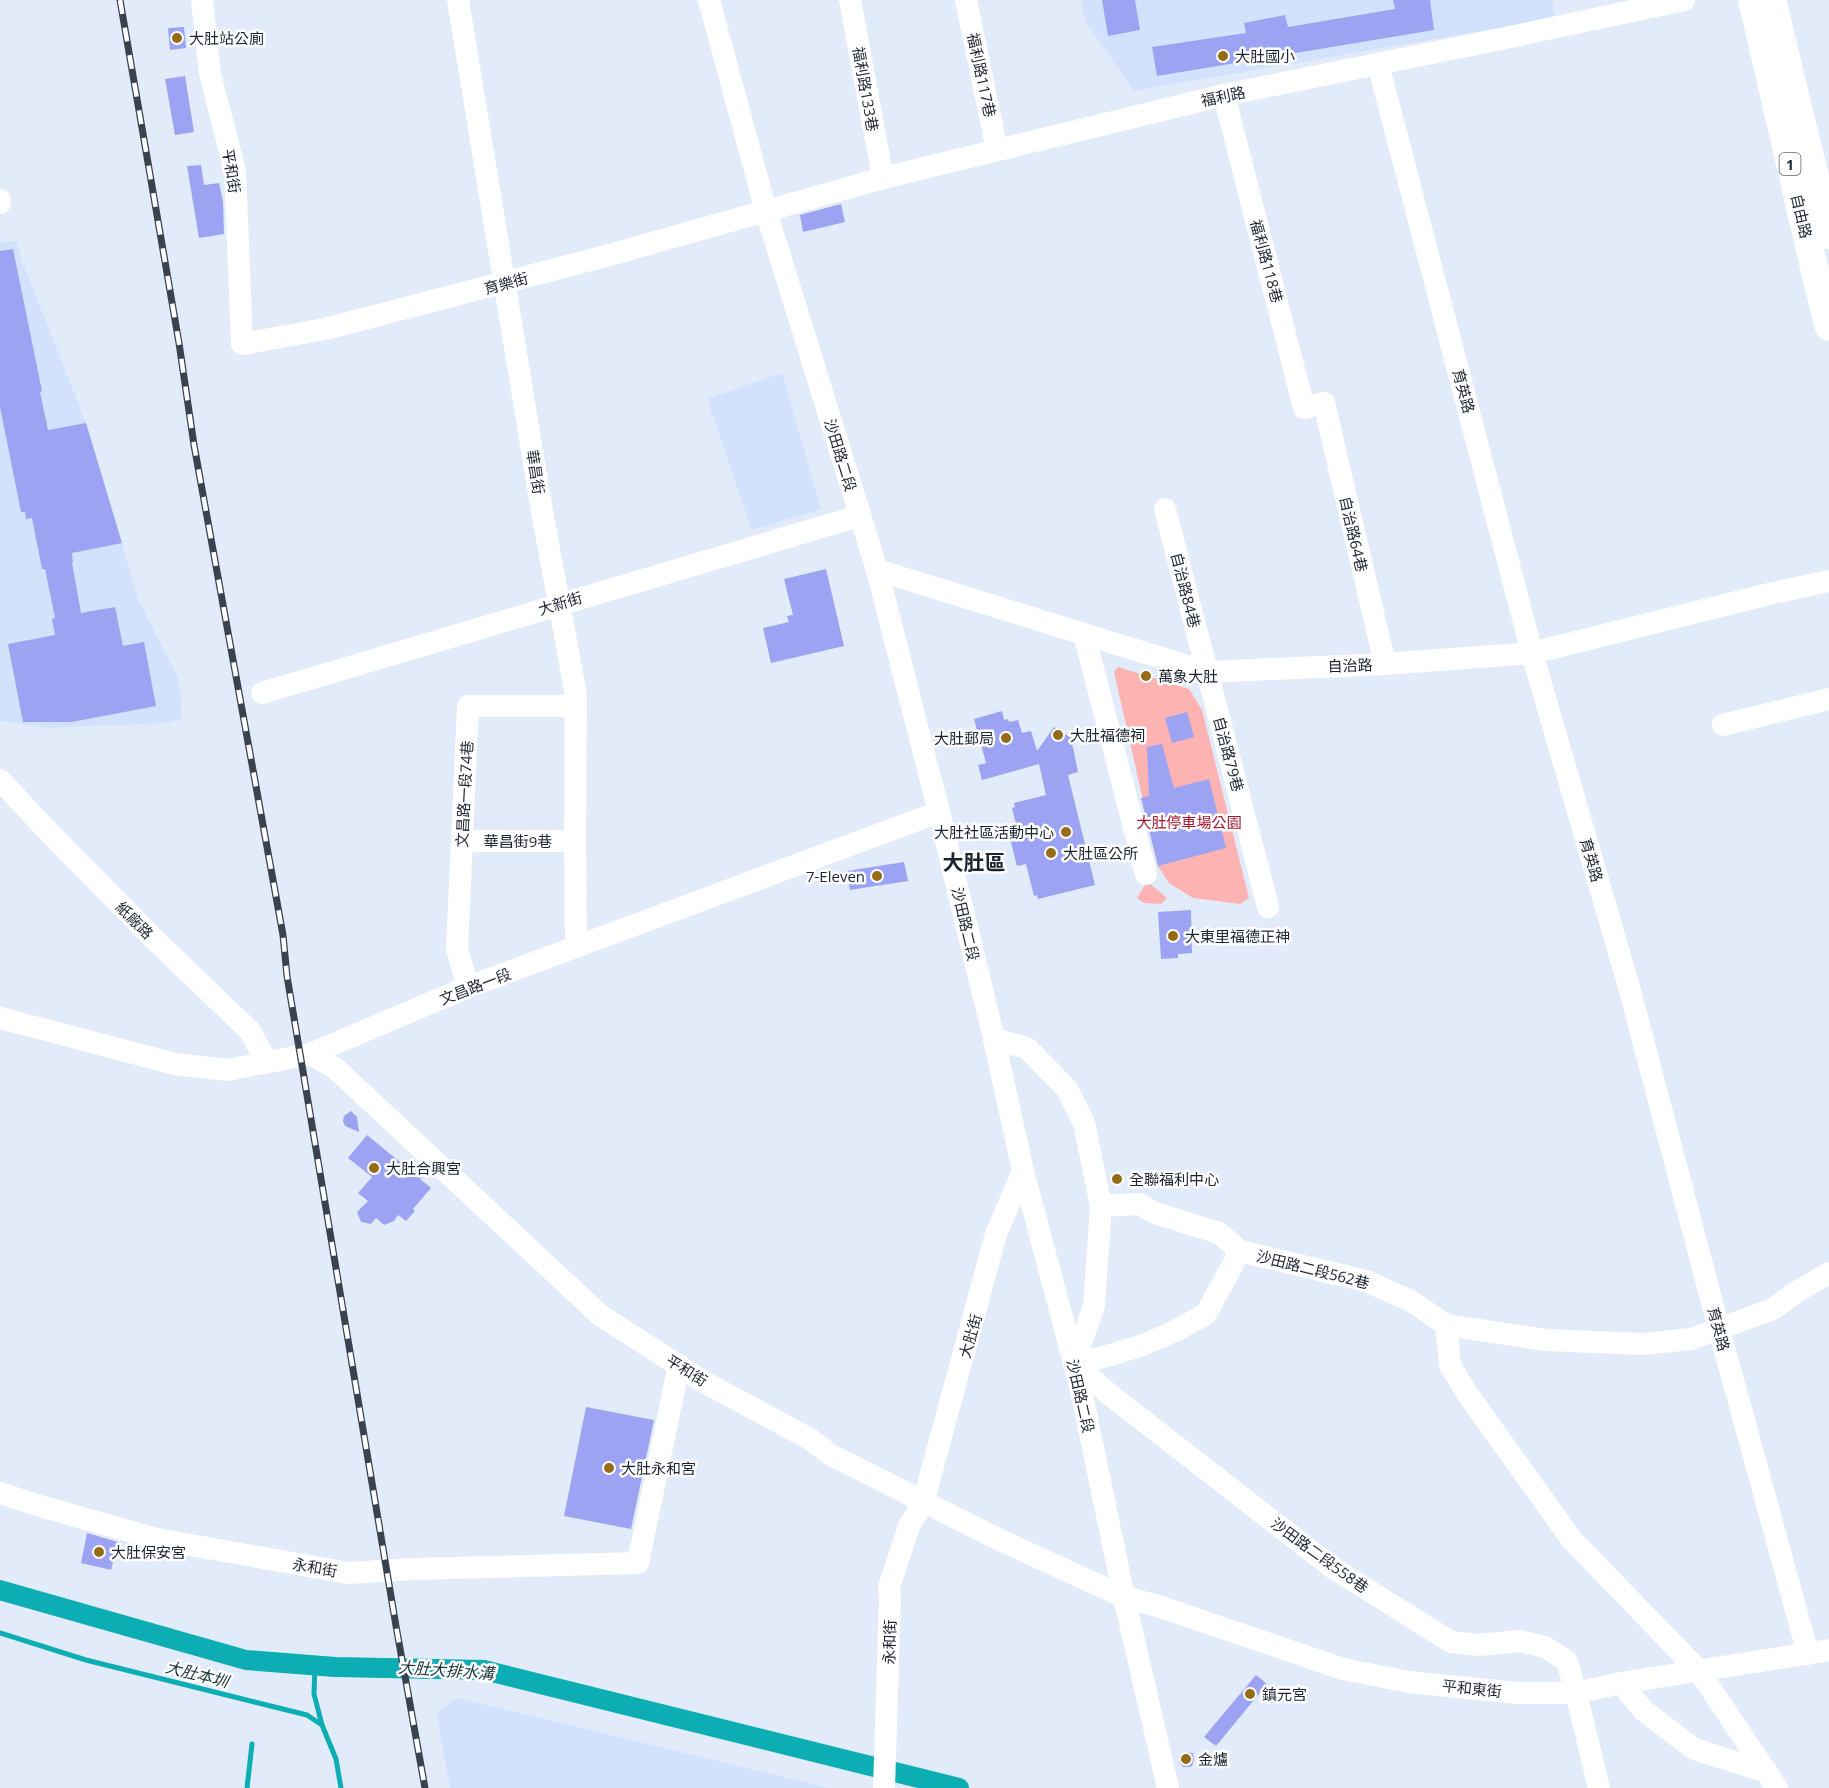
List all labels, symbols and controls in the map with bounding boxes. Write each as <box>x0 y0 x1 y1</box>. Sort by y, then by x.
place label: 大肚站公廁 <box>189 28 264 48</box>
marker: 大肚站公廁 <box>170 31 184 45</box>
street label: 福利路117巷 <box>963 31 1001 119</box>
street label: 福利路133巷 <box>849 45 883 133</box>
place label: 大肚國小 <box>1235 46 1295 66</box>
marker: 大肚國小 <box>1216 49 1230 63</box>
street label: 福利路 <box>1199 82 1247 110</box>
street label: 平和街 <box>219 147 245 195</box>
road number: 1 <box>1780 153 1800 175</box>
street label: 自由路 <box>1787 192 1817 240</box>
street label: 福利路118巷 <box>1246 217 1288 305</box>
street label: 育樂街 <box>482 268 530 298</box>
street label: 育英路 <box>1449 367 1479 415</box>
street label: 沙田路二段 <box>820 416 862 494</box>
street label: 華昌街 <box>523 448 549 496</box>
street label: 自治路64巷 <box>1336 494 1372 574</box>
street label: 自治路84巷 <box>1167 550 1205 630</box>
street label: 大新街 <box>536 587 584 619</box>
street label: 自治路 <box>1327 654 1373 676</box>
place label: 萬象大肚 <box>1158 666 1218 686</box>
marker: 萬象大肚 <box>1139 669 1153 683</box>
street label: 自治路79巷 <box>1209 714 1249 794</box>
place label: 大肚福德祠 <box>1070 725 1145 745</box>
place label: 大肚郵局 <box>934 728 994 748</box>
marker: 大肚福德祠 <box>1051 728 1065 742</box>
marker: 大肚郵局 <box>999 731 1013 745</box>
street label: 文昌路一段74巷 <box>451 740 477 848</box>
park label: 大肚停車場公園 <box>1136 812 1242 832</box>
place label: 大肚社區活動中心 <box>934 822 1054 842</box>
marker: 大肚社區活動中心 <box>1059 825 1073 839</box>
street label: 華昌街9巷 <box>484 831 552 851</box>
street label: 育英路 <box>1576 836 1608 884</box>
place label: 大肚區公所 <box>1063 843 1138 863</box>
marker: 大肚區公所 <box>1044 846 1058 860</box>
district label: 大肚區 <box>943 848 1006 876</box>
place label: 7-Eleven <box>806 866 865 886</box>
marker: 7-Eleven <box>870 869 884 883</box>
street label: 沙田路二段 <box>948 885 984 963</box>
street label: 紙廠路 <box>112 897 158 943</box>
place label: 大東里福德正神 <box>1185 926 1290 946</box>
marker: 大東里福德正神 <box>1166 929 1180 943</box>
street label: 文昌路一段 <box>436 963 514 1009</box>
place label: 大肚合興宮 <box>386 1158 461 1178</box>
marker: 大肚合興宮 <box>367 1161 381 1175</box>
place label: 全聯福利中心 <box>1129 1169 1219 1189</box>
marker: 全聯福利中心 <box>1110 1172 1124 1186</box>
street label: 沙田路二段562巷 <box>1254 1245 1372 1293</box>
street label: 育英路 <box>1704 1305 1734 1353</box>
street label: 大肚街 <box>954 1312 986 1360</box>
street label: 平和街 <box>663 1350 711 1390</box>
street label: 沙田路二段 <box>1063 1357 1099 1435</box>
place label: 大肚永和宮 <box>621 1458 696 1478</box>
marker: 大肚永和宮 <box>602 1461 616 1475</box>
street label: 沙田路二段558巷 <box>1267 1513 1373 1597</box>
place label: 大肚保安宮 <box>111 1542 186 1562</box>
marker: 大肚保安宮 <box>92 1545 106 1559</box>
street label: 永和街 <box>291 1553 339 1581</box>
street label: 永和街 <box>878 1619 900 1665</box>
water label: 大肚本圳 <box>163 1656 233 1693</box>
water label: 大肚大排水溝 <box>397 1656 497 1684</box>
street label: 平和東街 <box>1441 1675 1503 1701</box>
place label: 鎮元宮 <box>1262 1684 1307 1704</box>
marker: 鎮元宮 <box>1243 1687 1257 1701</box>
place label: 金爐 <box>1198 1749 1228 1769</box>
marker: 金爐 <box>1179 1752 1193 1766</box>

